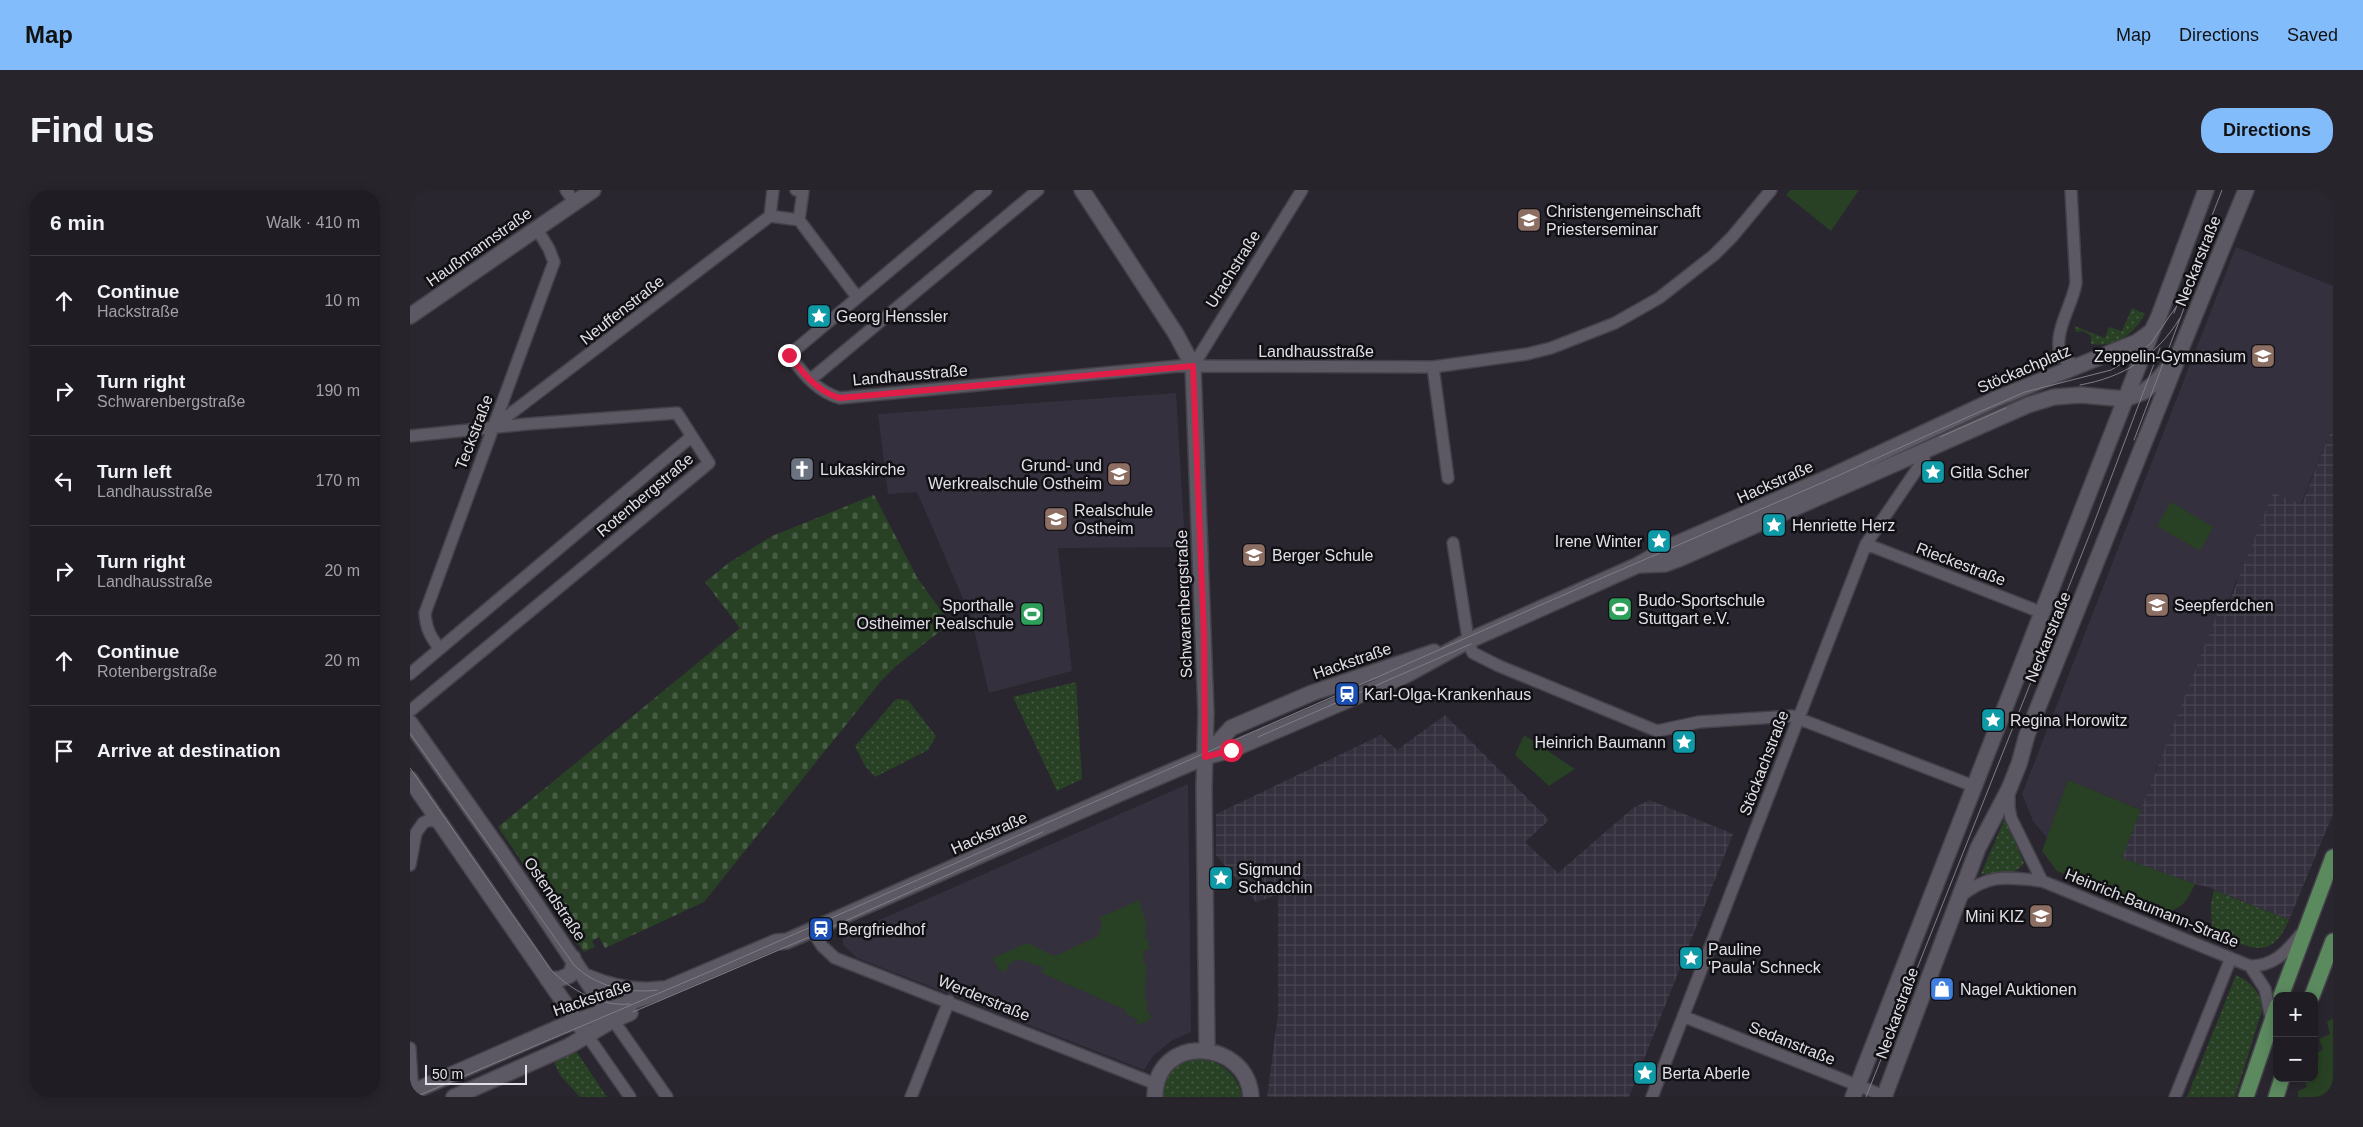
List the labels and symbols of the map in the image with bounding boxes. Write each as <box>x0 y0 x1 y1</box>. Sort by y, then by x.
place label: Christengemeinschaft Priesterseminar <box>1546 203 1701 238</box>
street label: Haußmannstraße <box>423 204 535 290</box>
school or university icon: Christengemeinschaft Priesterseminar <box>1516 207 1542 233</box>
street label: Neckarstraße <box>2172 213 2224 309</box>
street label: Urachstraße <box>1202 227 1264 311</box>
street label: Neuffenstraße <box>577 272 667 348</box>
place icon: Georg Henssler <box>806 303 832 329</box>
place label: Georg Henssler <box>836 308 949 325</box>
street label: Stöckachplatz <box>1975 342 2073 396</box>
street label: Landhausstraße <box>1258 343 1374 360</box>
school or university icon: Zeppelin-Gymnasium <box>2250 343 2276 369</box>
route end <box>778 344 801 367</box>
place label: Zeppelin-Gymnasium <box>2094 348 2246 365</box>
street label: Landhausstraße <box>852 361 968 389</box>
street label: Teckstraße <box>452 392 496 472</box>
street label: Rotenbergstraße <box>594 450 697 540</box>
church icon: Lukaskirche <box>789 456 815 482</box>
place label: Grund- und Werkrealschule Ostheim <box>928 457 1102 492</box>
street label: Hackstraße <box>1734 458 1816 506</box>
place icon: Gitla Scher <box>1920 459 1946 485</box>
place label: Lukaskirche <box>820 461 905 478</box>
school or university icon: Grund- und Werkrealschule Ostheim <box>1106 461 1132 487</box>
place label: Gitla Scher <box>1950 464 2030 481</box>
place label: Realschule Ostheim <box>1074 502 1153 537</box>
school or university icon: Realschule Ostheim <box>1043 506 1069 532</box>
place icon: Henriette Herz <box>1761 512 1787 538</box>
place label: Henriette Herz <box>1792 517 1895 534</box>
place icon: Irene Winter <box>1646 528 1672 554</box>
street label: Schwarenbergstraße <box>1173 529 1195 679</box>
place label: Irene Winter <box>1555 533 1643 550</box>
street label: Rieckestraße <box>1914 539 2008 589</box>
school or university icon: Berger Schule <box>1241 542 1267 568</box>
place label: Berger Schule <box>1272 547 1373 564</box>
street label: Neckarstraße <box>2022 589 2074 685</box>
place label: Budo-Sportschule Stuttgart e.V. <box>1638 592 1765 627</box>
school or university icon: Seepferdchen <box>2144 592 2170 618</box>
sports icon: Budo-Sportschule Stuttgart e.V. <box>1607 596 1633 622</box>
place label: Sporthalle Ostheimer Realschule <box>857 597 1014 632</box>
place label: Seepferdchen <box>2174 597 2274 614</box>
sports icon: Sporthalle Ostheimer Realschule <box>1019 601 1045 627</box>
street label: Hackstraße <box>1311 640 1394 682</box>
station icon: Karl-Olga-Krankenhaus <box>1334 681 1360 707</box>
place label: Karl-Olga-Krankenhaus <box>1364 686 1531 703</box>
place icon: Regina Horowitz <box>1980 707 2006 733</box>
street label: Stöckachstraße <box>1736 708 1792 818</box>
place label: Regina Horowitz <box>2010 712 2127 729</box>
place icon: Heinrich Baumann <box>1671 729 1697 755</box>
place label: Heinrich Baumann <box>1534 734 1666 751</box>
route start <box>1220 739 1243 762</box>
street label: Hackstraße <box>948 809 1030 857</box>
street label: Ostendstraße <box>521 854 589 944</box>
place label: Sigmund Schadchin <box>1238 861 1313 896</box>
place icon: Sigmund Schadchin <box>1208 865 1234 891</box>
street label: Heinrich-Baumann-Straße <box>2063 865 2241 951</box>
school or university icon: Mini KIZ <box>2028 903 2054 929</box>
place label: Mini KIZ <box>1965 908 2024 925</box>
station icon: Bergfriedhof <box>808 916 834 942</box>
place label: Bergfriedhof <box>838 921 926 938</box>
place label: Pauline 'Paula' Schneck <box>1708 941 1822 976</box>
place icon: Pauline 'Paula' Schneck <box>1678 945 1704 971</box>
street label: Neckarstraße <box>1873 965 1921 1061</box>
street label: Werderstraße <box>936 972 1032 1024</box>
shop icon: Nagel Auktionen <box>1929 976 1955 1002</box>
street label: Hackstraße <box>551 977 634 1019</box>
place label: Nagel Auktionen <box>1960 981 2077 998</box>
street label: Sedanstraße <box>1746 1018 1838 1068</box>
place icon: Berta Aberle <box>1632 1060 1658 1086</box>
scale bar <box>425 1062 528 1085</box>
place label: Berta Aberle <box>1662 1065 1750 1082</box>

